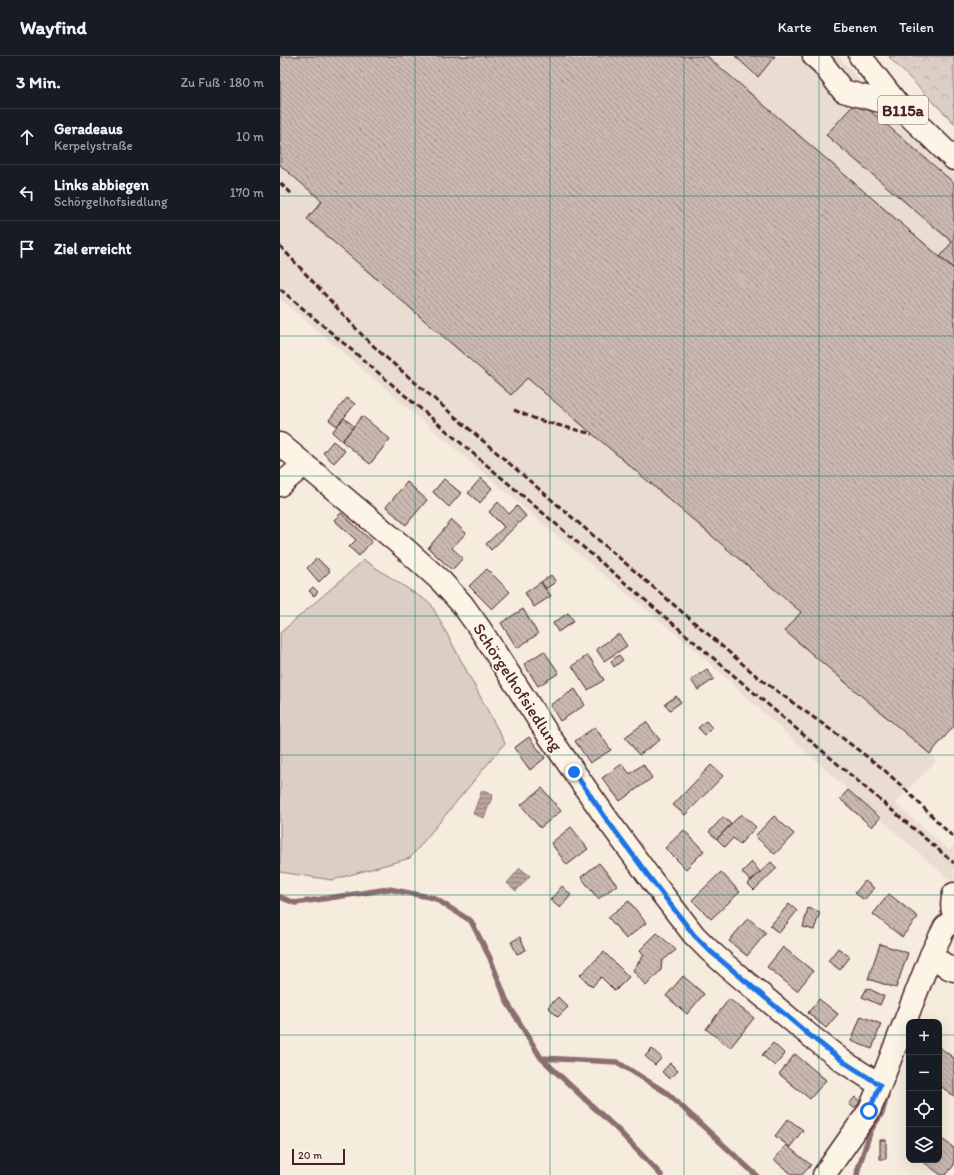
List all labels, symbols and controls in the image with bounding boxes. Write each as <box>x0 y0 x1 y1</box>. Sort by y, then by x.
text: Wayfind <box>20 16 87 39</box>
text: Karte <box>778 19 811 36</box>
text: Ebenen <box>833 19 877 36</box>
text: Teilen <box>899 19 934 36</box>
text: 3 Min. <box>16 72 61 92</box>
text: Zu Fuß · 180 m <box>181 75 264 90</box>
road number: B115a <box>878 96 928 124</box>
text: Geradeaus <box>54 120 123 138</box>
icon: ahead <box>16 126 38 148</box>
text: 10 m <box>236 129 264 144</box>
text: Kerpelystraße <box>54 138 133 153</box>
text: Links abbiegen <box>54 176 149 194</box>
icon: left <box>16 182 38 204</box>
text: 170 m <box>230 185 264 200</box>
text: Schörgelhofsiedlung <box>54 194 168 209</box>
icon: arrive <box>16 238 38 260</box>
text: Ziel erreicht <box>54 240 131 258</box>
street label: Schörgelhofsiedlung <box>469 619 567 755</box>
route end <box>565 763 583 781</box>
map controls <box>906 1019 942 1163</box>
button: + <box>906 1019 942 1055</box>
button: − <box>906 1055 942 1091</box>
button: locate <box>906 1091 942 1127</box>
route start <box>860 1102 878 1120</box>
button: layers <box>906 1127 942 1163</box>
scale bar <box>292 1147 345 1166</box>
text: 20 m <box>298 1149 322 1162</box>

